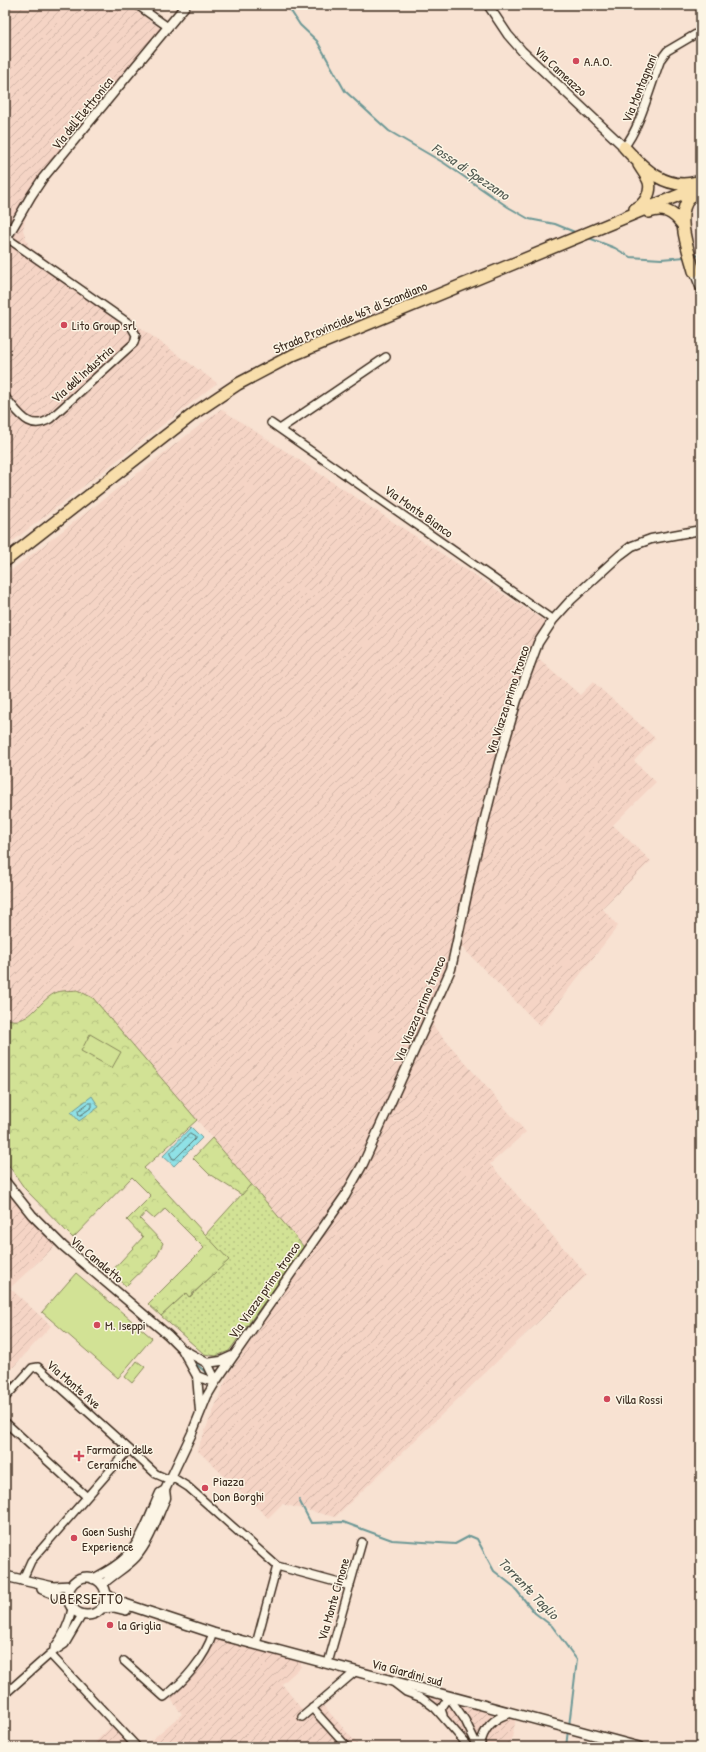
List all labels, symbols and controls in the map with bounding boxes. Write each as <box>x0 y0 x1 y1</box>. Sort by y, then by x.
street label: Via Cameazzo <box>531 42 591 100</box>
street label: Via Montagnani <box>617 51 661 125</box>
place label: A.A.O. <box>584 52 612 70</box>
marker: A.A.O. <box>571 56 581 66</box>
street label: Via dell'Elettronica <box>47 73 117 153</box>
water label: Fossa di Spezzano <box>428 138 515 206</box>
street label: Strada Provinciale 467 di Scandiano <box>270 276 430 358</box>
place label: Lito Group srl <box>72 316 137 334</box>
marker: Lito Group srl <box>59 320 69 330</box>
street label: Via dell'Industria <box>47 341 117 407</box>
street label: Via Monte Bianco <box>381 481 457 541</box>
street label: Via Viazza primo tronco <box>481 643 533 757</box>
street label: Via Viazza primo tronco <box>388 953 450 1065</box>
street label: Via Canaletto <box>67 1231 127 1287</box>
street label: Via Viazza primo tronco <box>224 1238 304 1342</box>
place label: M. Iseppi <box>105 1316 146 1334</box>
marker: M. Iseppi <box>92 1320 102 1330</box>
street label: Via Monte Ave <box>43 1355 105 1413</box>
place label: Villa Rossi <box>615 1390 663 1408</box>
marker: Villa Rossi <box>602 1394 612 1404</box>
place label: Farmacia delle Ceramiche <box>86 1440 153 1473</box>
marker: Farmacia delle Ceramiche <box>74 1451 84 1461</box>
place label: Piazza Don Borghi <box>213 1472 264 1505</box>
marker: Piazza Don Borghi <box>200 1483 210 1493</box>
place label: Goen Sushi Experience <box>82 1522 134 1555</box>
marker: Goen Sushi Experience <box>69 1533 79 1543</box>
water label: Torrente Taglio <box>494 1553 564 1625</box>
street label: Via Monte Cimone <box>313 1556 353 1642</box>
district label: UBERSETTO <box>50 1588 124 1609</box>
place label: la Griglia <box>118 1616 161 1634</box>
marker: la Griglia <box>105 1620 115 1630</box>
street label: Via Giardini sud <box>370 1654 444 1690</box>

